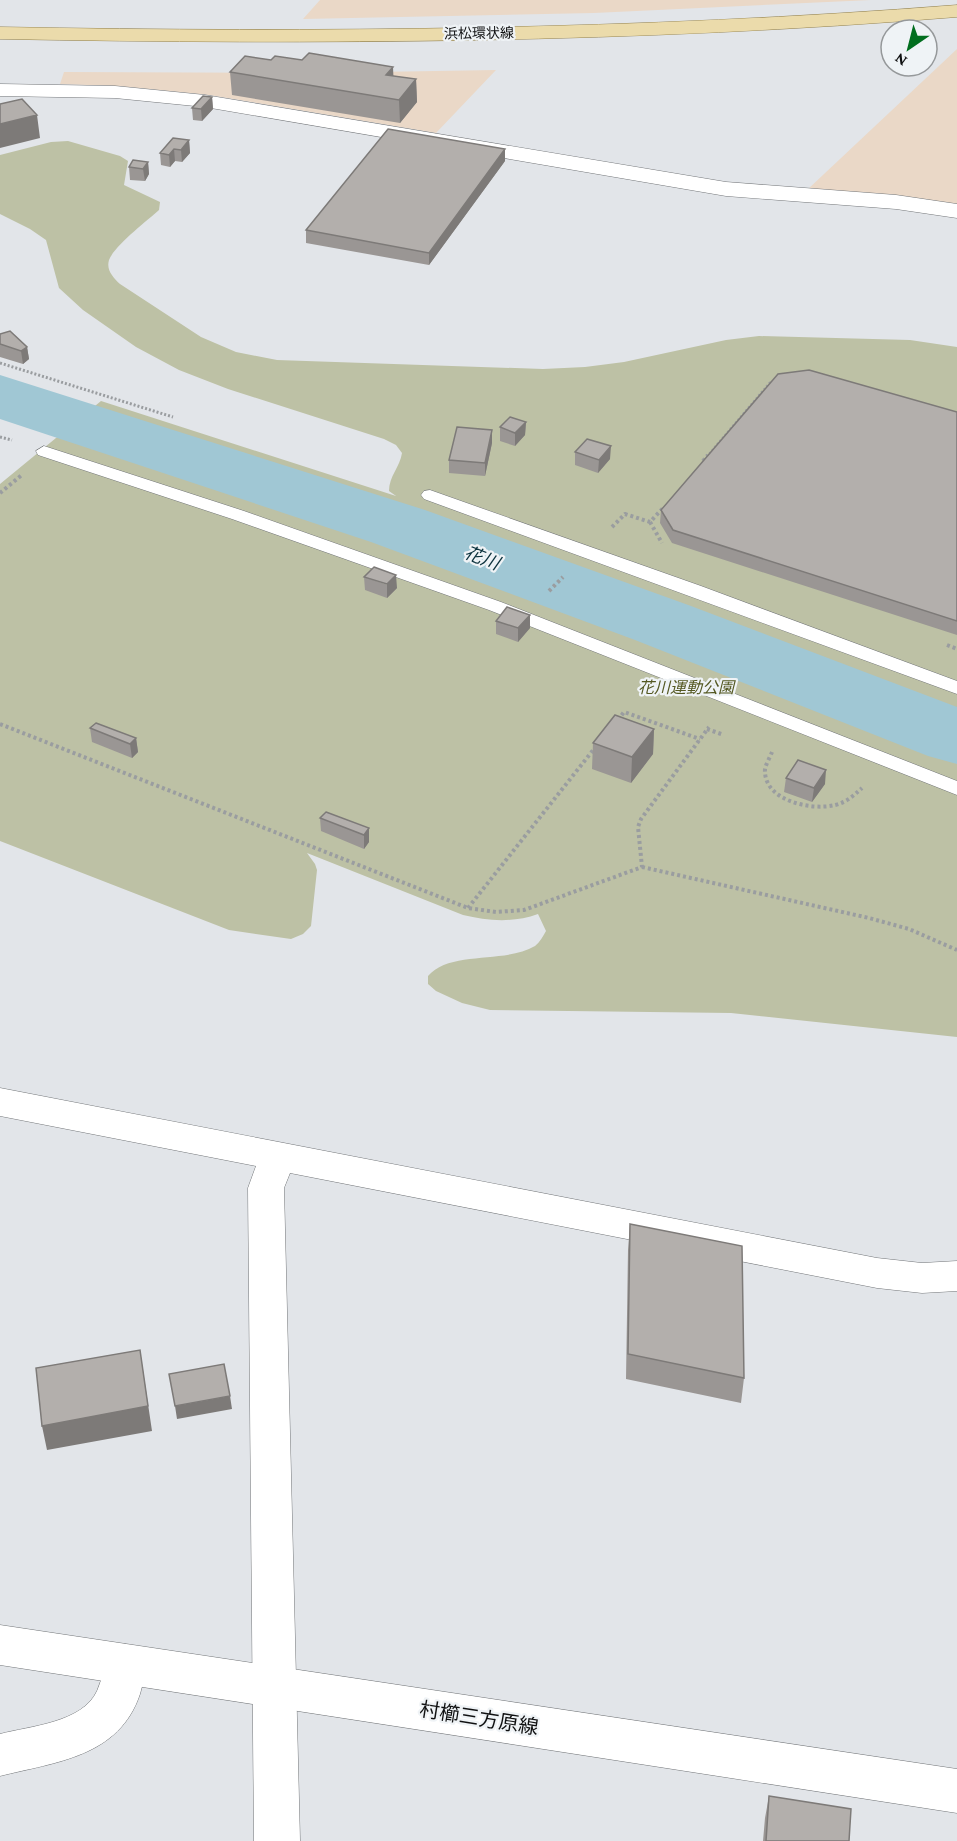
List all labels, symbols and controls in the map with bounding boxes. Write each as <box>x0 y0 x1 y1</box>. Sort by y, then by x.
north arrow <box>879 18 939 78</box>
street label: 浜松環状線 <box>444 24 514 42</box>
text: N <box>891 50 910 70</box>
water label: 花川 <box>462 542 504 575</box>
park label: 花川運動公園 <box>638 679 736 696</box>
street label: 村櫛三方原線 <box>418 1698 540 1738</box>

